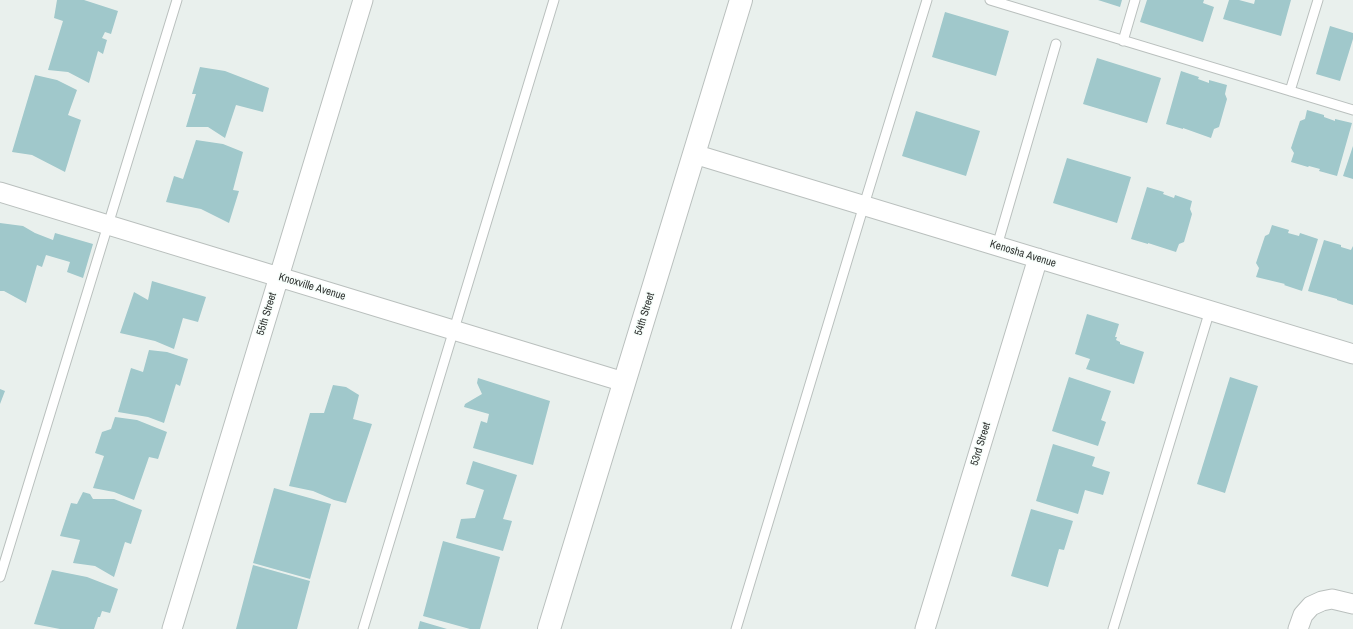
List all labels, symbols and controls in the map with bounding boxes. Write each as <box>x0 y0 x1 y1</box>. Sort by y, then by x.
street label: Kenosha Avenue <box>988 238 1058 270</box>
street label: Knoxville Avenue <box>277 271 347 303</box>
street label: 55th Street <box>254 291 280 337</box>
street label: 54th Street <box>632 291 658 337</box>
street label: 53rd Street <box>968 421 994 467</box>

